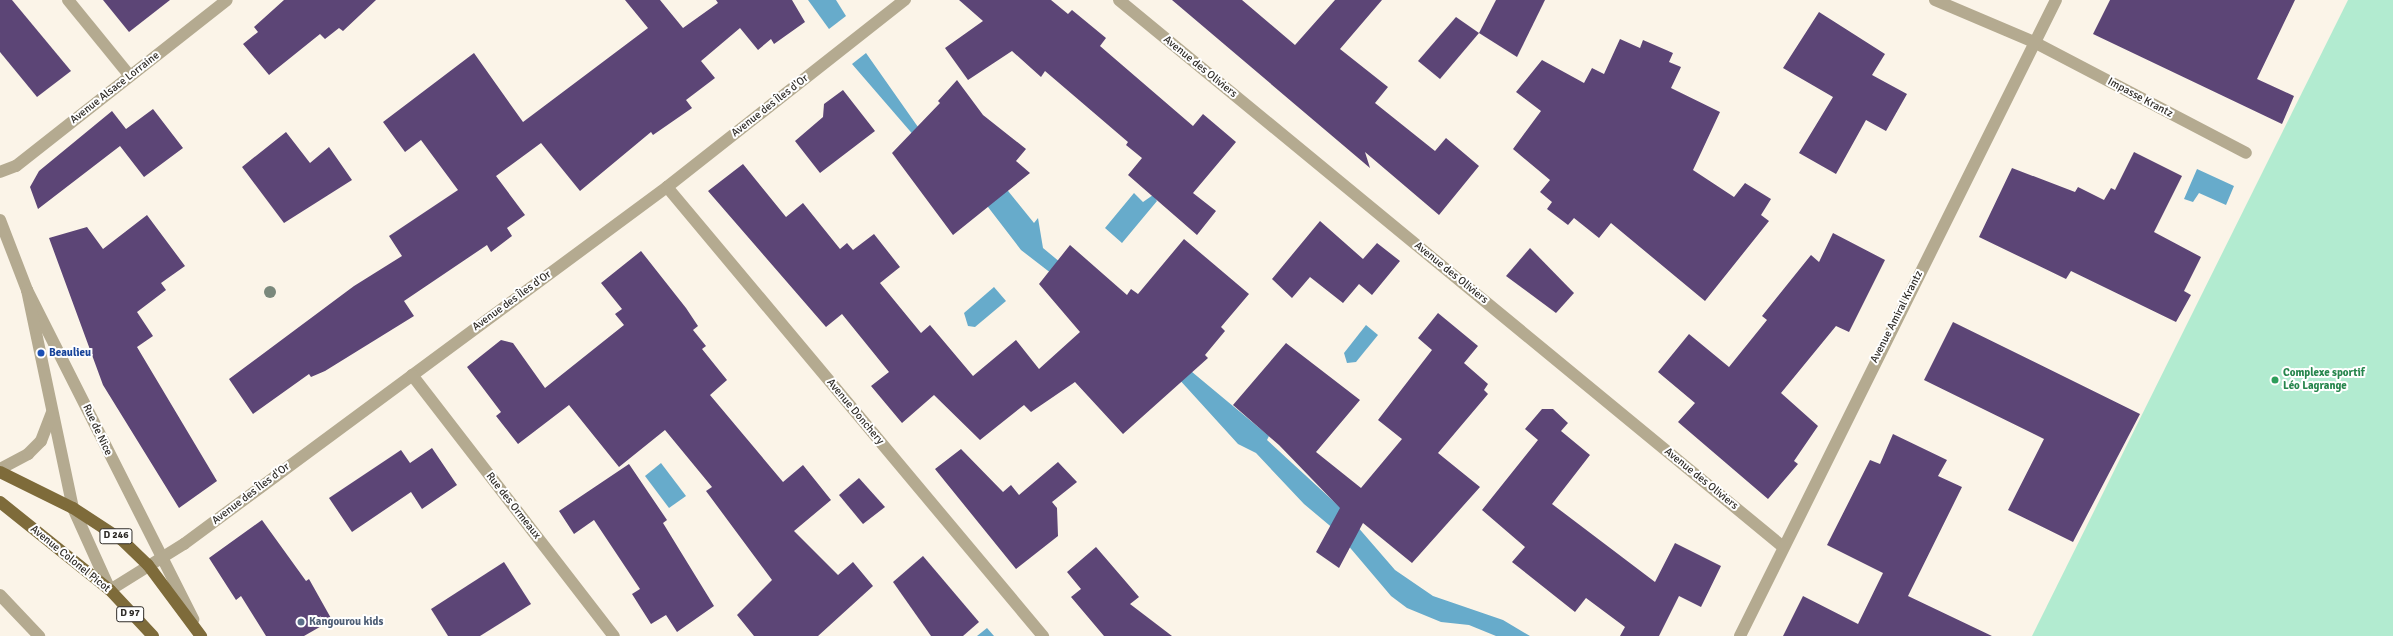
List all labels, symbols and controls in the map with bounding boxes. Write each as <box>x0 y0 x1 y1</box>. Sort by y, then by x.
street label: Avenue des Oliviers <box>1161 33 1239 101</box>
street label: Avenue Alsace Lorraine <box>68 49 162 127</box>
street label: Avenue des Îles d'Or <box>729 72 811 140</box>
street label: Impasse Krantz <box>2105 75 2175 121</box>
street label: Avenue des Oliviers <box>1412 239 1490 307</box>
street label: Avenue des Îles d'Or <box>470 268 554 334</box>
street label: Avenue Amiral Krantz <box>1868 269 1926 365</box>
place label: Beaulieu <box>49 346 91 360</box>
marker: Beaulieu <box>36 348 46 358</box>
place label: Complexe sportif Léo Lagrange <box>2283 367 2365 393</box>
marker: Complexe sportif Léo Lagrange <box>2270 375 2280 385</box>
street label: Avenue Donchery <box>824 376 886 448</box>
street label: Rue de Nice <box>79 402 115 458</box>
street label: Avenue des Oliviers <box>1662 445 1740 513</box>
street label: Avenue des Îles d'Or <box>210 460 292 528</box>
street label: Rue des Ormeaux <box>483 470 543 542</box>
street label: Avenue Colonel Picot <box>27 523 113 595</box>
road number: D 246 <box>99 528 133 544</box>
road number: D 97 <box>116 606 144 622</box>
place label: Kangourou kids <box>309 615 383 629</box>
marker: Kangourou kids <box>296 617 306 627</box>

